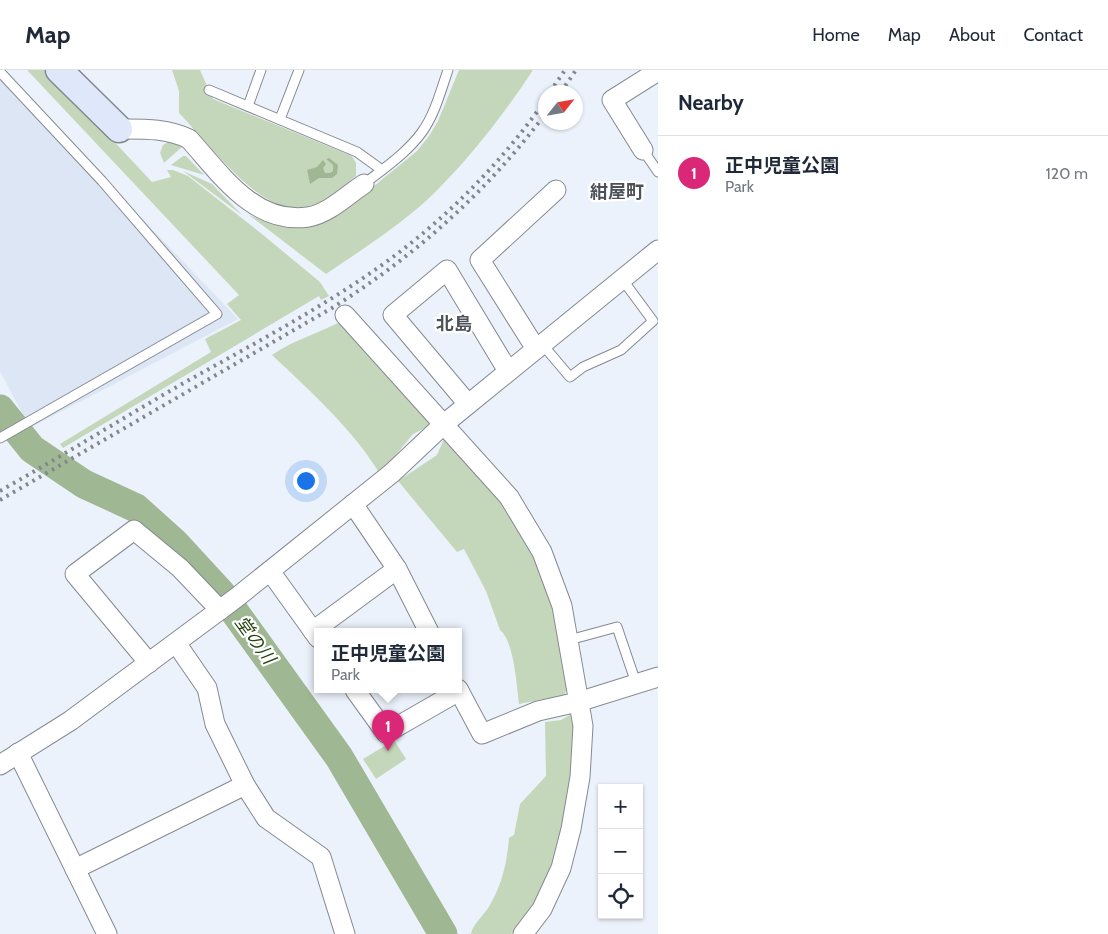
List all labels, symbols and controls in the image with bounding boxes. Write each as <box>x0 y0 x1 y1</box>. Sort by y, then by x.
text: Map <box>25 20 71 49</box>
text: Home <box>812 24 860 46</box>
text: Map <box>888 24 921 46</box>
text: About <box>949 24 995 46</box>
text: Contact <box>1023 24 1083 46</box>
north arrow <box>538 85 583 130</box>
text: Nearby <box>678 90 744 115</box>
text: 正中児童公園 <box>725 154 839 177</box>
text: 1 <box>691 164 697 183</box>
text: 120 m <box>1046 164 1088 183</box>
text: Park <box>725 177 754 196</box>
district label: 紺屋町 <box>590 181 644 203</box>
district label: 北島 <box>436 313 472 335</box>
your location <box>293 468 319 494</box>
water label: 堂の川 <box>230 612 281 670</box>
popup <box>314 628 462 693</box>
text: 正中児童公園 <box>331 642 445 665</box>
text: Park <box>331 665 360 684</box>
pin: 1 <box>372 710 404 751</box>
map controls <box>598 784 643 919</box>
button: + <box>598 784 643 829</box>
button: − <box>598 829 643 874</box>
button: locate <box>598 874 643 919</box>

